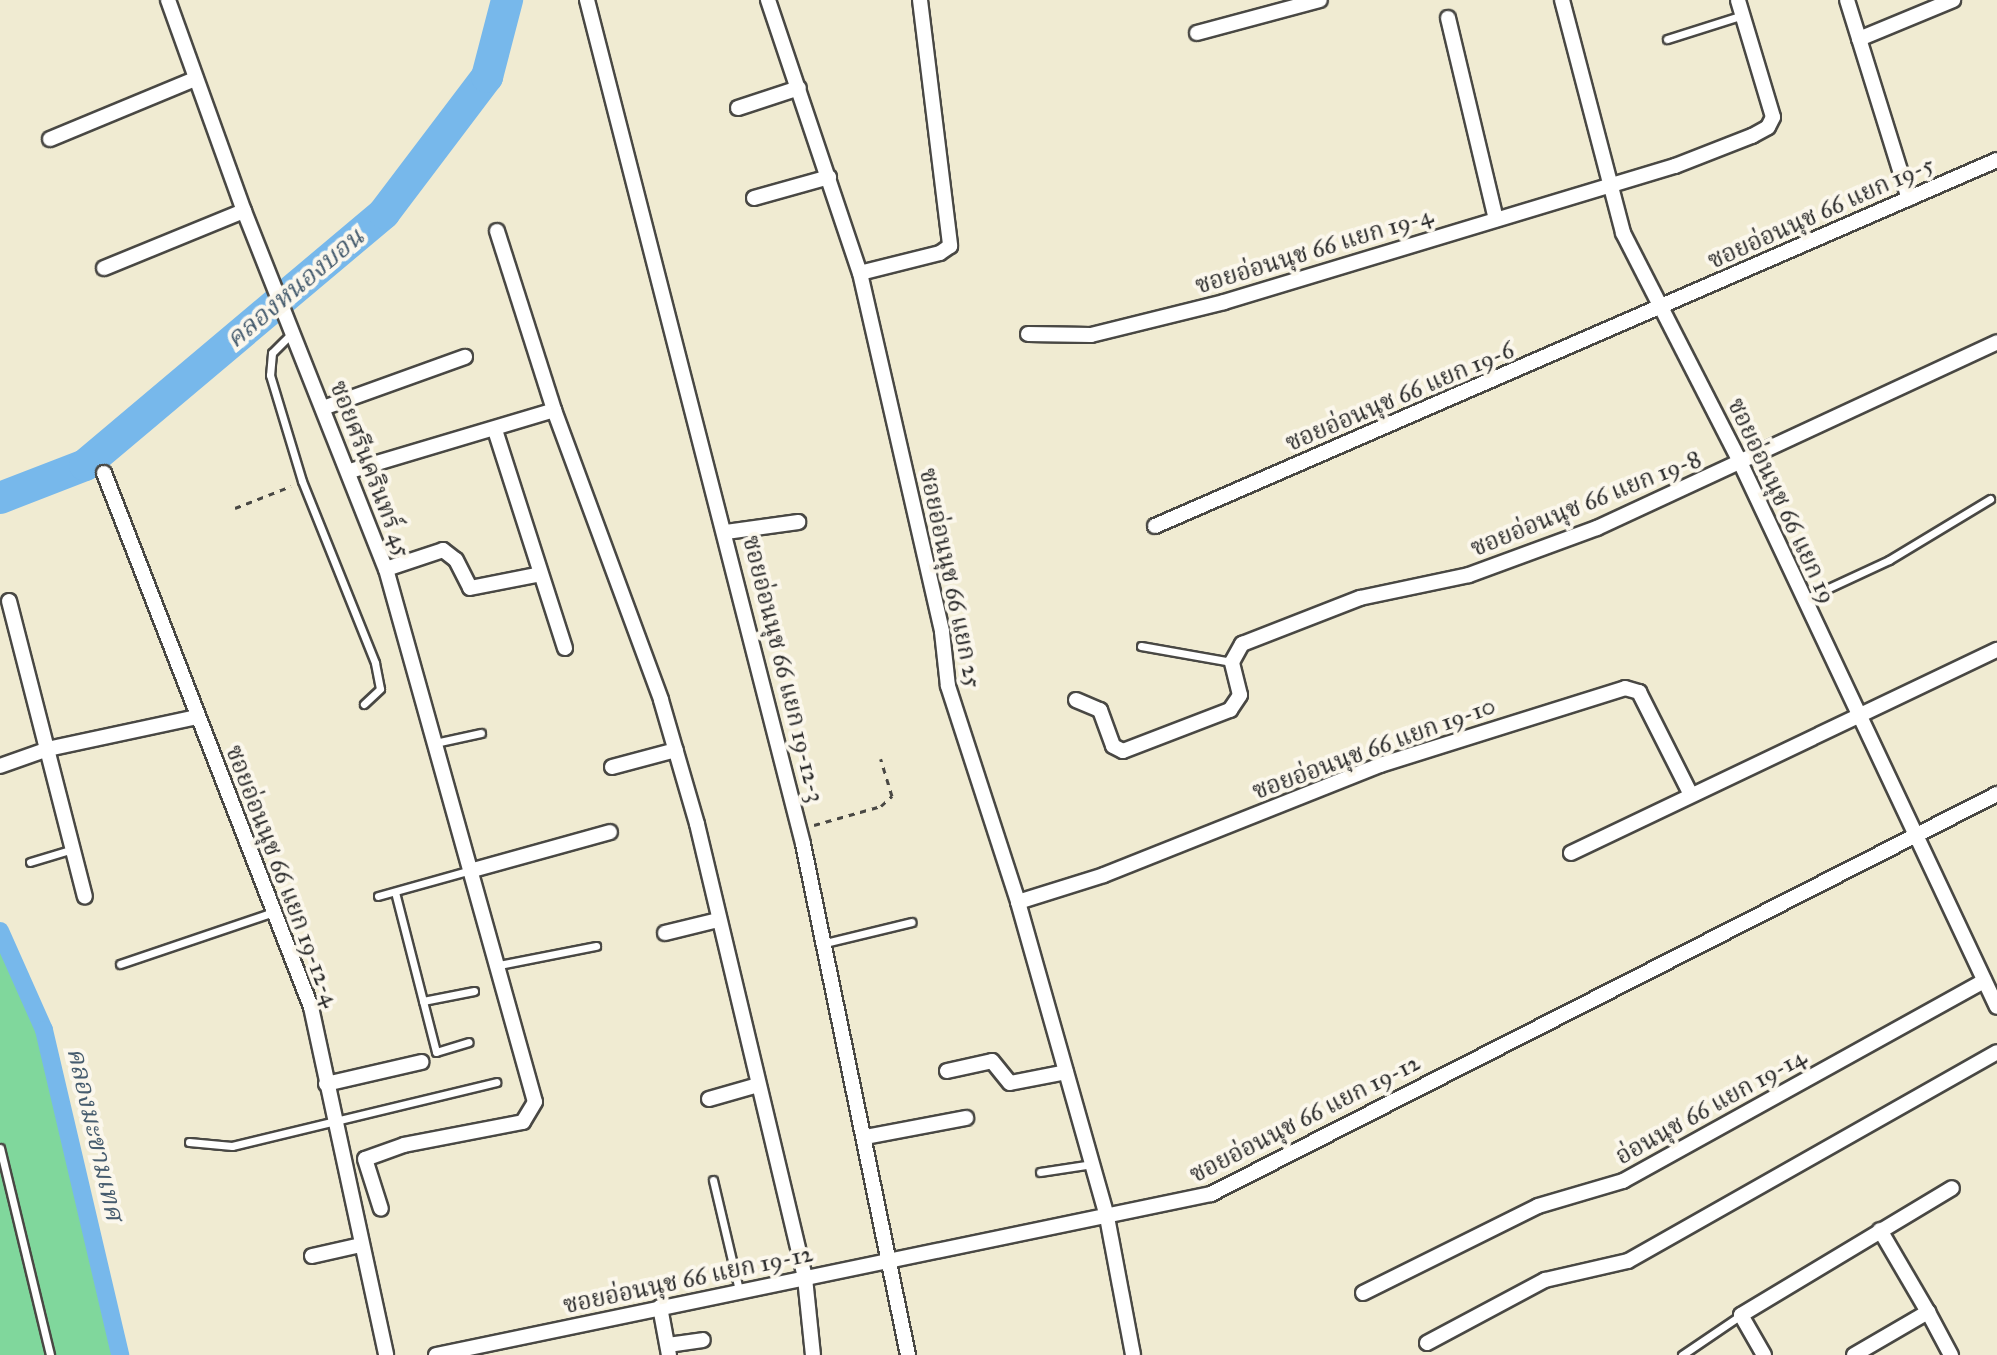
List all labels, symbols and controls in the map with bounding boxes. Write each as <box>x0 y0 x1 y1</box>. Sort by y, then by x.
street label: ซอยอ่อนนุช 66 แยก 19-5 <box>1704 150 1938 276</box>
street label: ซอยอ่อนนุช 66 แยก 19-4 <box>1192 201 1436 301</box>
water label: คลองหนองบอน <box>220 221 370 355</box>
street label: ซอยอ่อนนุช 66 แยก 19-6 <box>1281 336 1519 458</box>
street label: ซอยศรีนครินทร์ 45 <box>323 377 417 561</box>
street label: ซอยอ่อนนุช 66 แยก 19 <box>1721 394 1841 608</box>
street label: ซอยอ่อนนุช 66 แยก 19-8 <box>1467 445 1705 563</box>
street label: ซอยอ่อนนุช 66 แยก 25 <box>913 465 987 691</box>
street label: ซอยอ่อนนุช 66 แยก 19-12-3 <box>736 533 830 805</box>
street label: ซอยอ่อนนุช 66 แยก 19-10 <box>1249 692 1499 806</box>
street label: ซอยอ่อนนุช 66 แยก 19-12-4 <box>219 741 345 1011</box>
street label: อ่อนนุช 66 แยก 19-14 <box>1611 1043 1811 1171</box>
water label: คลองมะขามเทศ <box>60 1044 130 1224</box>
street label: ซอยอ่อนนุช 66 แยก 19-12 <box>1185 1048 1425 1190</box>
street label: ซอยอ่อนนุช 66 แยก 19-12 <box>561 1239 815 1321</box>

